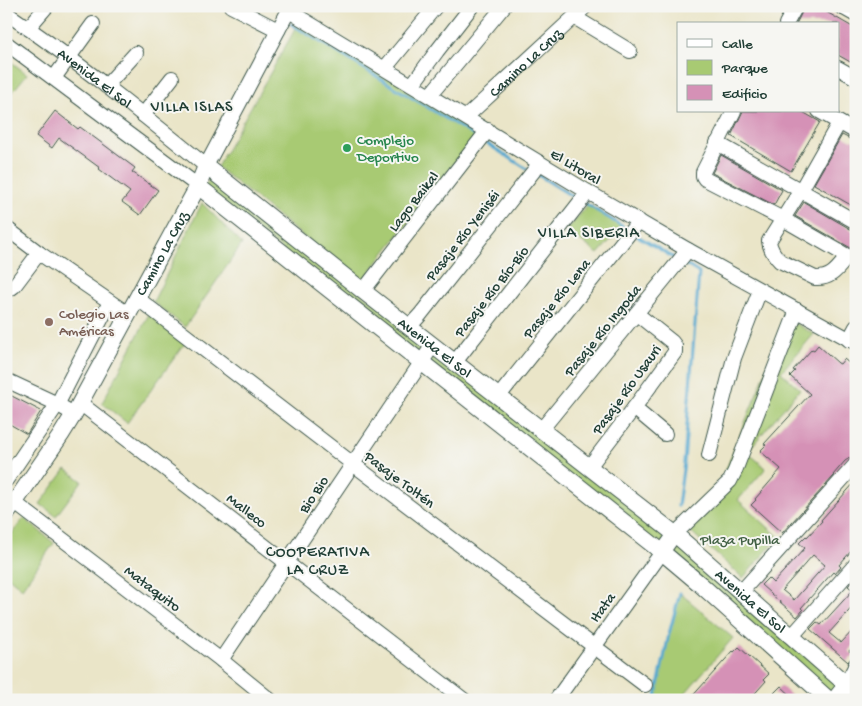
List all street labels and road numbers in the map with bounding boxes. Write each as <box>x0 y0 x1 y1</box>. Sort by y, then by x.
street label: Camino La Cruz <box>486 25 567 102</box>
street label: Avenida El Sol <box>53 45 134 113</box>
street label: El Litoral <box>546 146 604 190</box>
street label: Lago Baikal <box>386 169 444 236</box>
street label: Pasaje Río Yeniséi <box>422 187 505 286</box>
street label: Camino La Cruz <box>133 208 194 299</box>
street label: Pasaje Río Bío-Bío <box>451 243 534 342</box>
street label: Pasaje Río Lena <box>519 255 596 343</box>
street label: Pasaje Río Ingoda <box>560 281 646 382</box>
street label: Avenida El Sol <box>393 314 474 383</box>
street label: Pasaje Río Usauri <box>588 342 666 439</box>
street label: Pasaje Toltén <box>359 448 438 513</box>
street label: Bio Bio <box>295 473 334 518</box>
street label: Malleco <box>222 490 270 533</box>
street label: Mataquito <box>120 562 184 617</box>
street label: Avenida El Sol <box>710 566 789 638</box>
street label: Itata <box>587 589 621 627</box>

